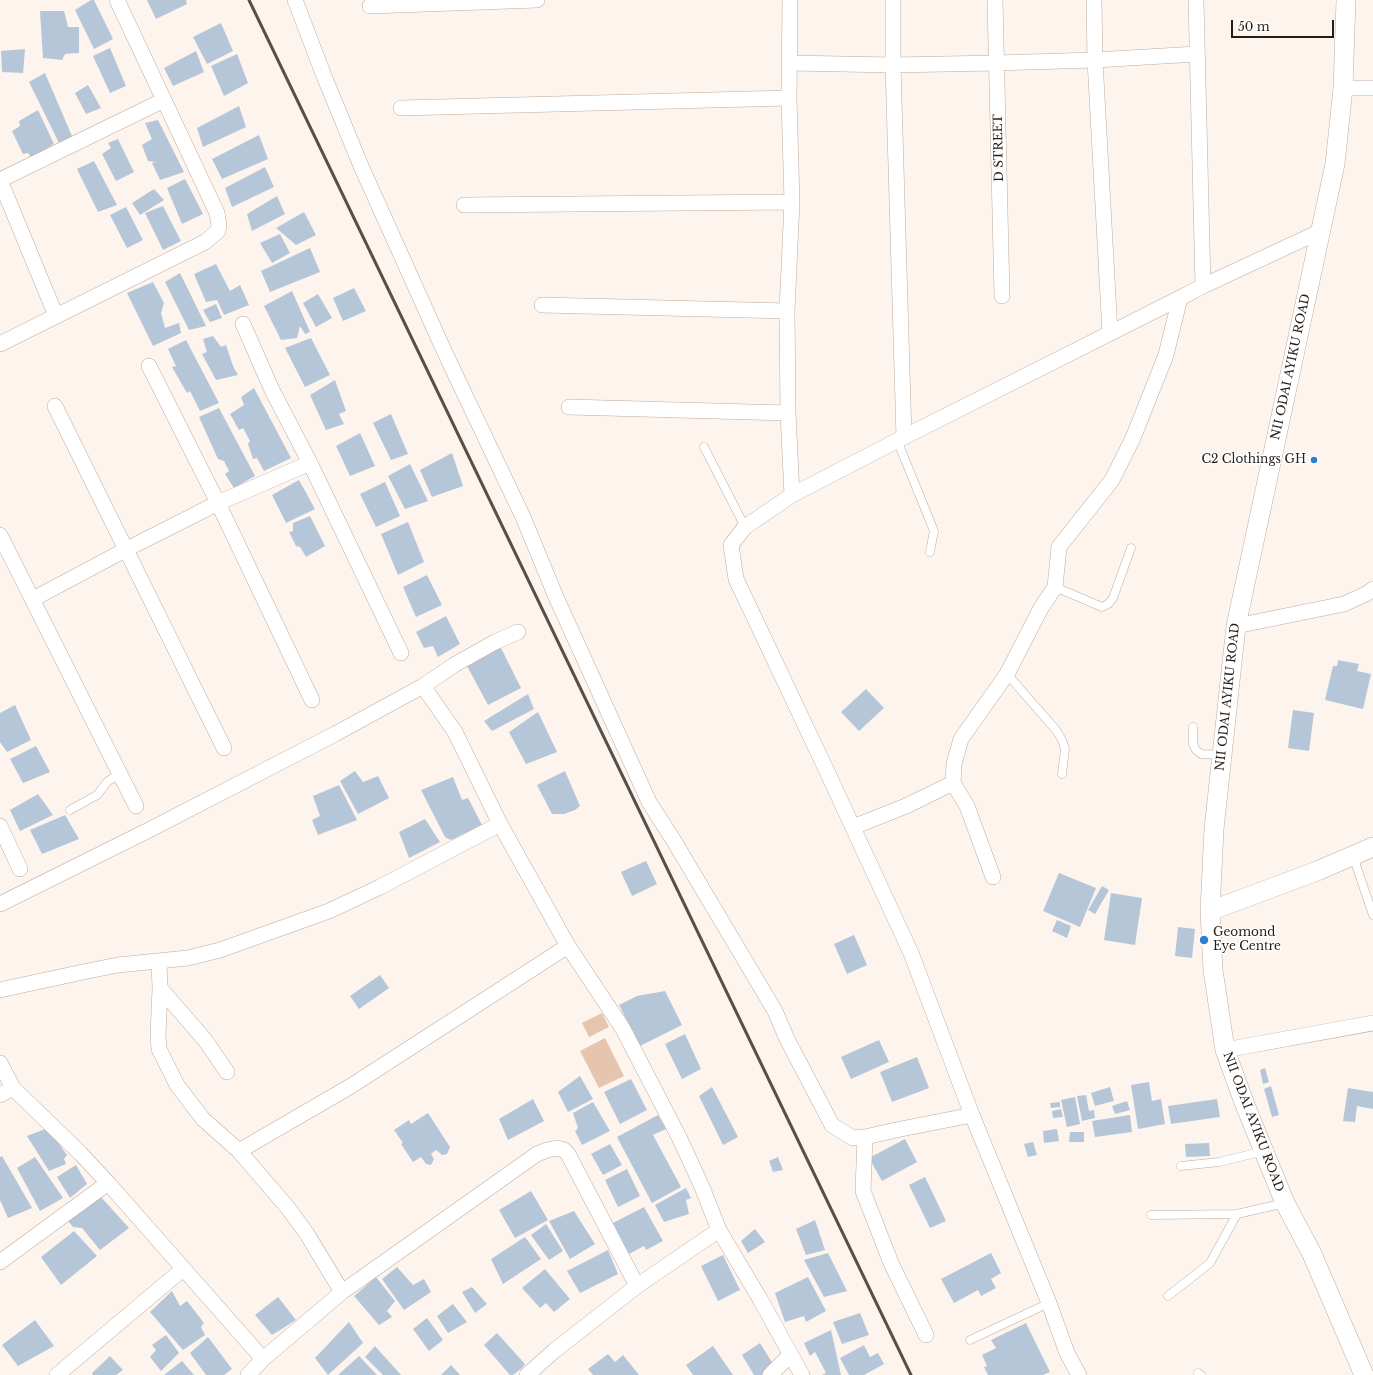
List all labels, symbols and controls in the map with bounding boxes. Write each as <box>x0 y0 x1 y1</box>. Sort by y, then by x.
scale bar <box>1233 12 1336 38</box>
text: 50 m <box>1238 19 1270 34</box>
street label: D STREET <box>991 114 1007 182</box>
street label: NII ODAI AYIKU ROAD <box>1268 293 1314 441</box>
place label: C2 Clothings GH <box>1201 453 1306 467</box>
marker: C2 Clothings GH <box>1309 455 1319 465</box>
street label: NII ODAI AYIKU ROAD <box>1213 622 1243 772</box>
place label: Geomond Eye Centre <box>1213 926 1281 954</box>
marker: Geomond Eye Centre <box>1198 934 1210 946</box>
street label: NII ODAI AYIKU ROAD <box>1220 1050 1286 1194</box>

